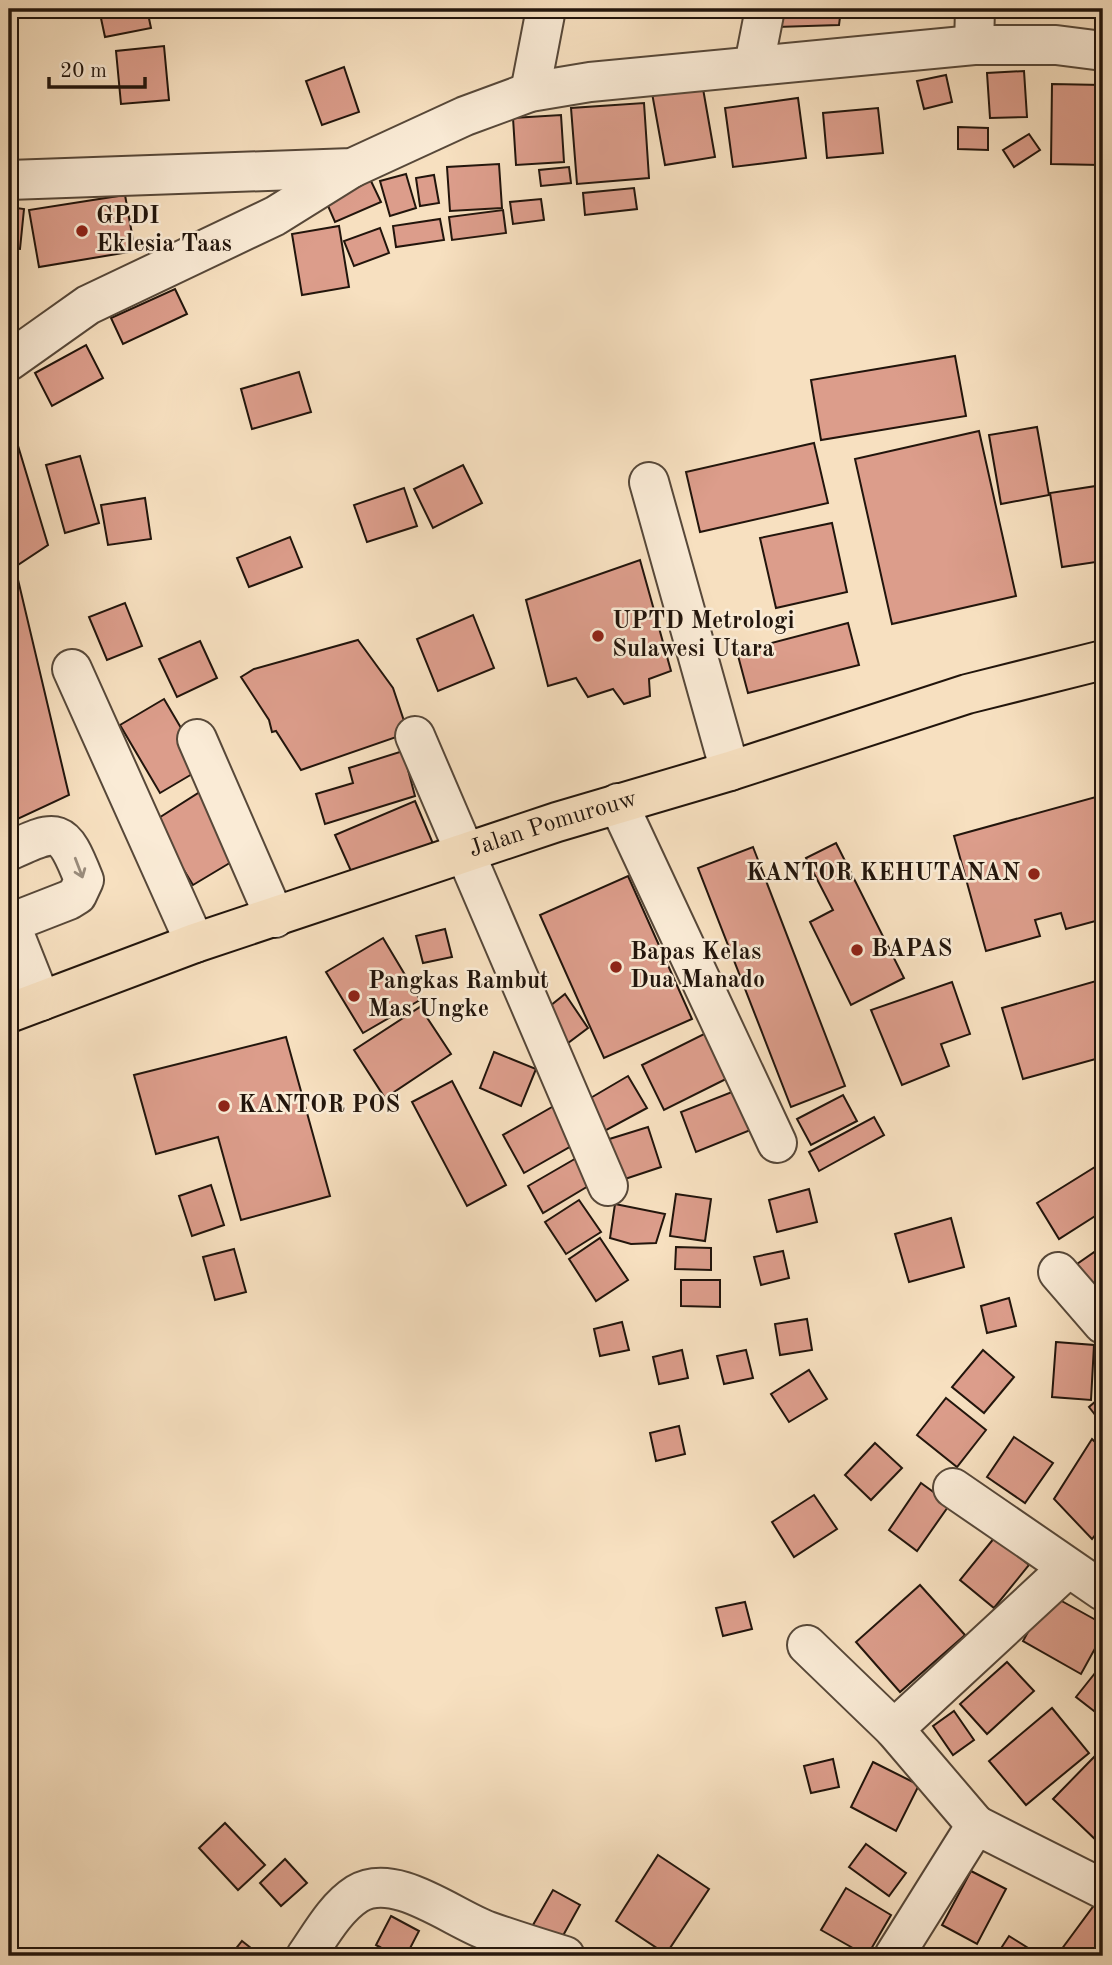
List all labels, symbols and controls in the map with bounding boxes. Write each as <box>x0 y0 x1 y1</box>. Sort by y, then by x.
scale bar <box>49 46 145 90</box>
text: 20 m <box>60 61 107 82</box>
place label: GPDI Eklesia Taas <box>96 205 232 257</box>
marker: GPDI Eklesia Taas <box>74 223 90 239</box>
place label: UPTD Metrologi Sulawesi Utara <box>612 610 795 662</box>
marker: UPTD Metrologi Sulawesi Utara <box>590 628 606 644</box>
street label: Jalan Pomurouw <box>466 787 640 863</box>
one-way arrow <box>74 857 87 878</box>
place label: KANTOR KEHUTANAN <box>746 862 1021 886</box>
marker: KANTOR KEHUTANAN <box>1026 866 1042 882</box>
place label: BAPAS <box>871 938 952 962</box>
place label: Bapas Kelas Dua Manado <box>630 941 765 993</box>
marker: BAPAS <box>849 942 865 958</box>
marker: Bapas Kelas Dua Manado <box>608 959 624 975</box>
place label: Pangkas Rambut Mas Ungke <box>368 970 549 1022</box>
marker: Pangkas Rambut Mas Ungke <box>346 988 362 1004</box>
place label: KANTOR POS <box>238 1094 400 1118</box>
marker: KANTOR POS <box>216 1098 232 1114</box>

